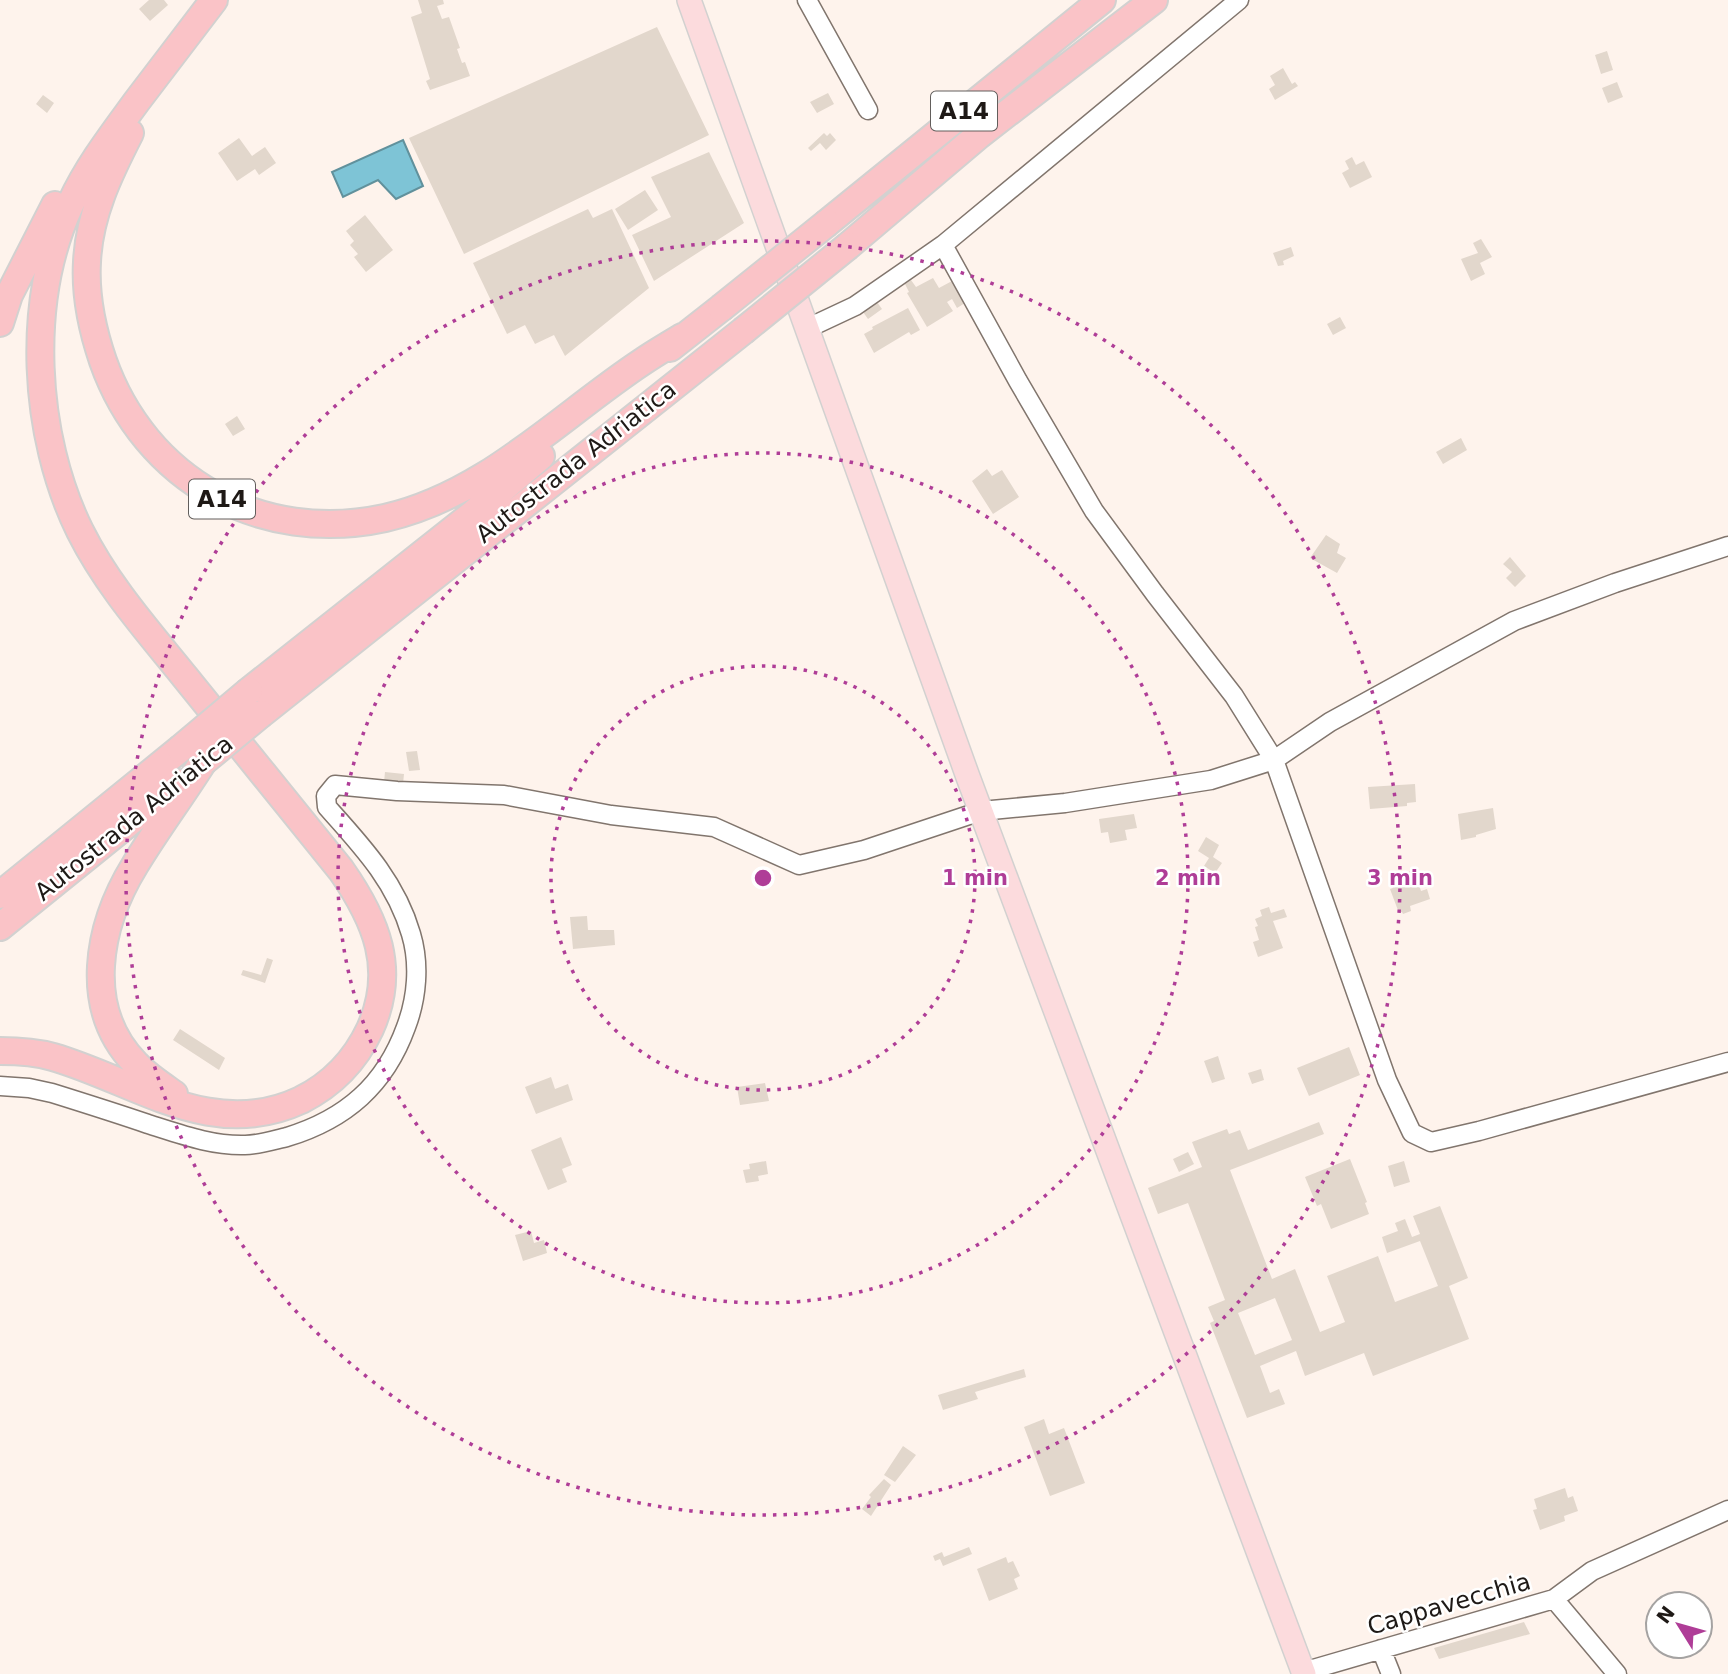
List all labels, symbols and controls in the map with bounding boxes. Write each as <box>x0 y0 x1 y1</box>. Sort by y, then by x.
road number: A14 <box>931 92 997 130</box>
street label: Autostrada Adriatica <box>470 375 682 549</box>
road number: A14 <box>189 480 255 519</box>
street label: Autostrada Adriatica <box>30 730 238 906</box>
centre of rings <box>751 866 775 890</box>
text: 1 min <box>942 866 1008 890</box>
text: 2 min <box>1155 866 1221 890</box>
text: 3 min <box>1367 866 1433 890</box>
street label: Cappavecchia <box>1364 1567 1534 1641</box>
north arrow <box>1644 1590 1714 1660</box>
text: N <box>1652 1602 1679 1628</box>

